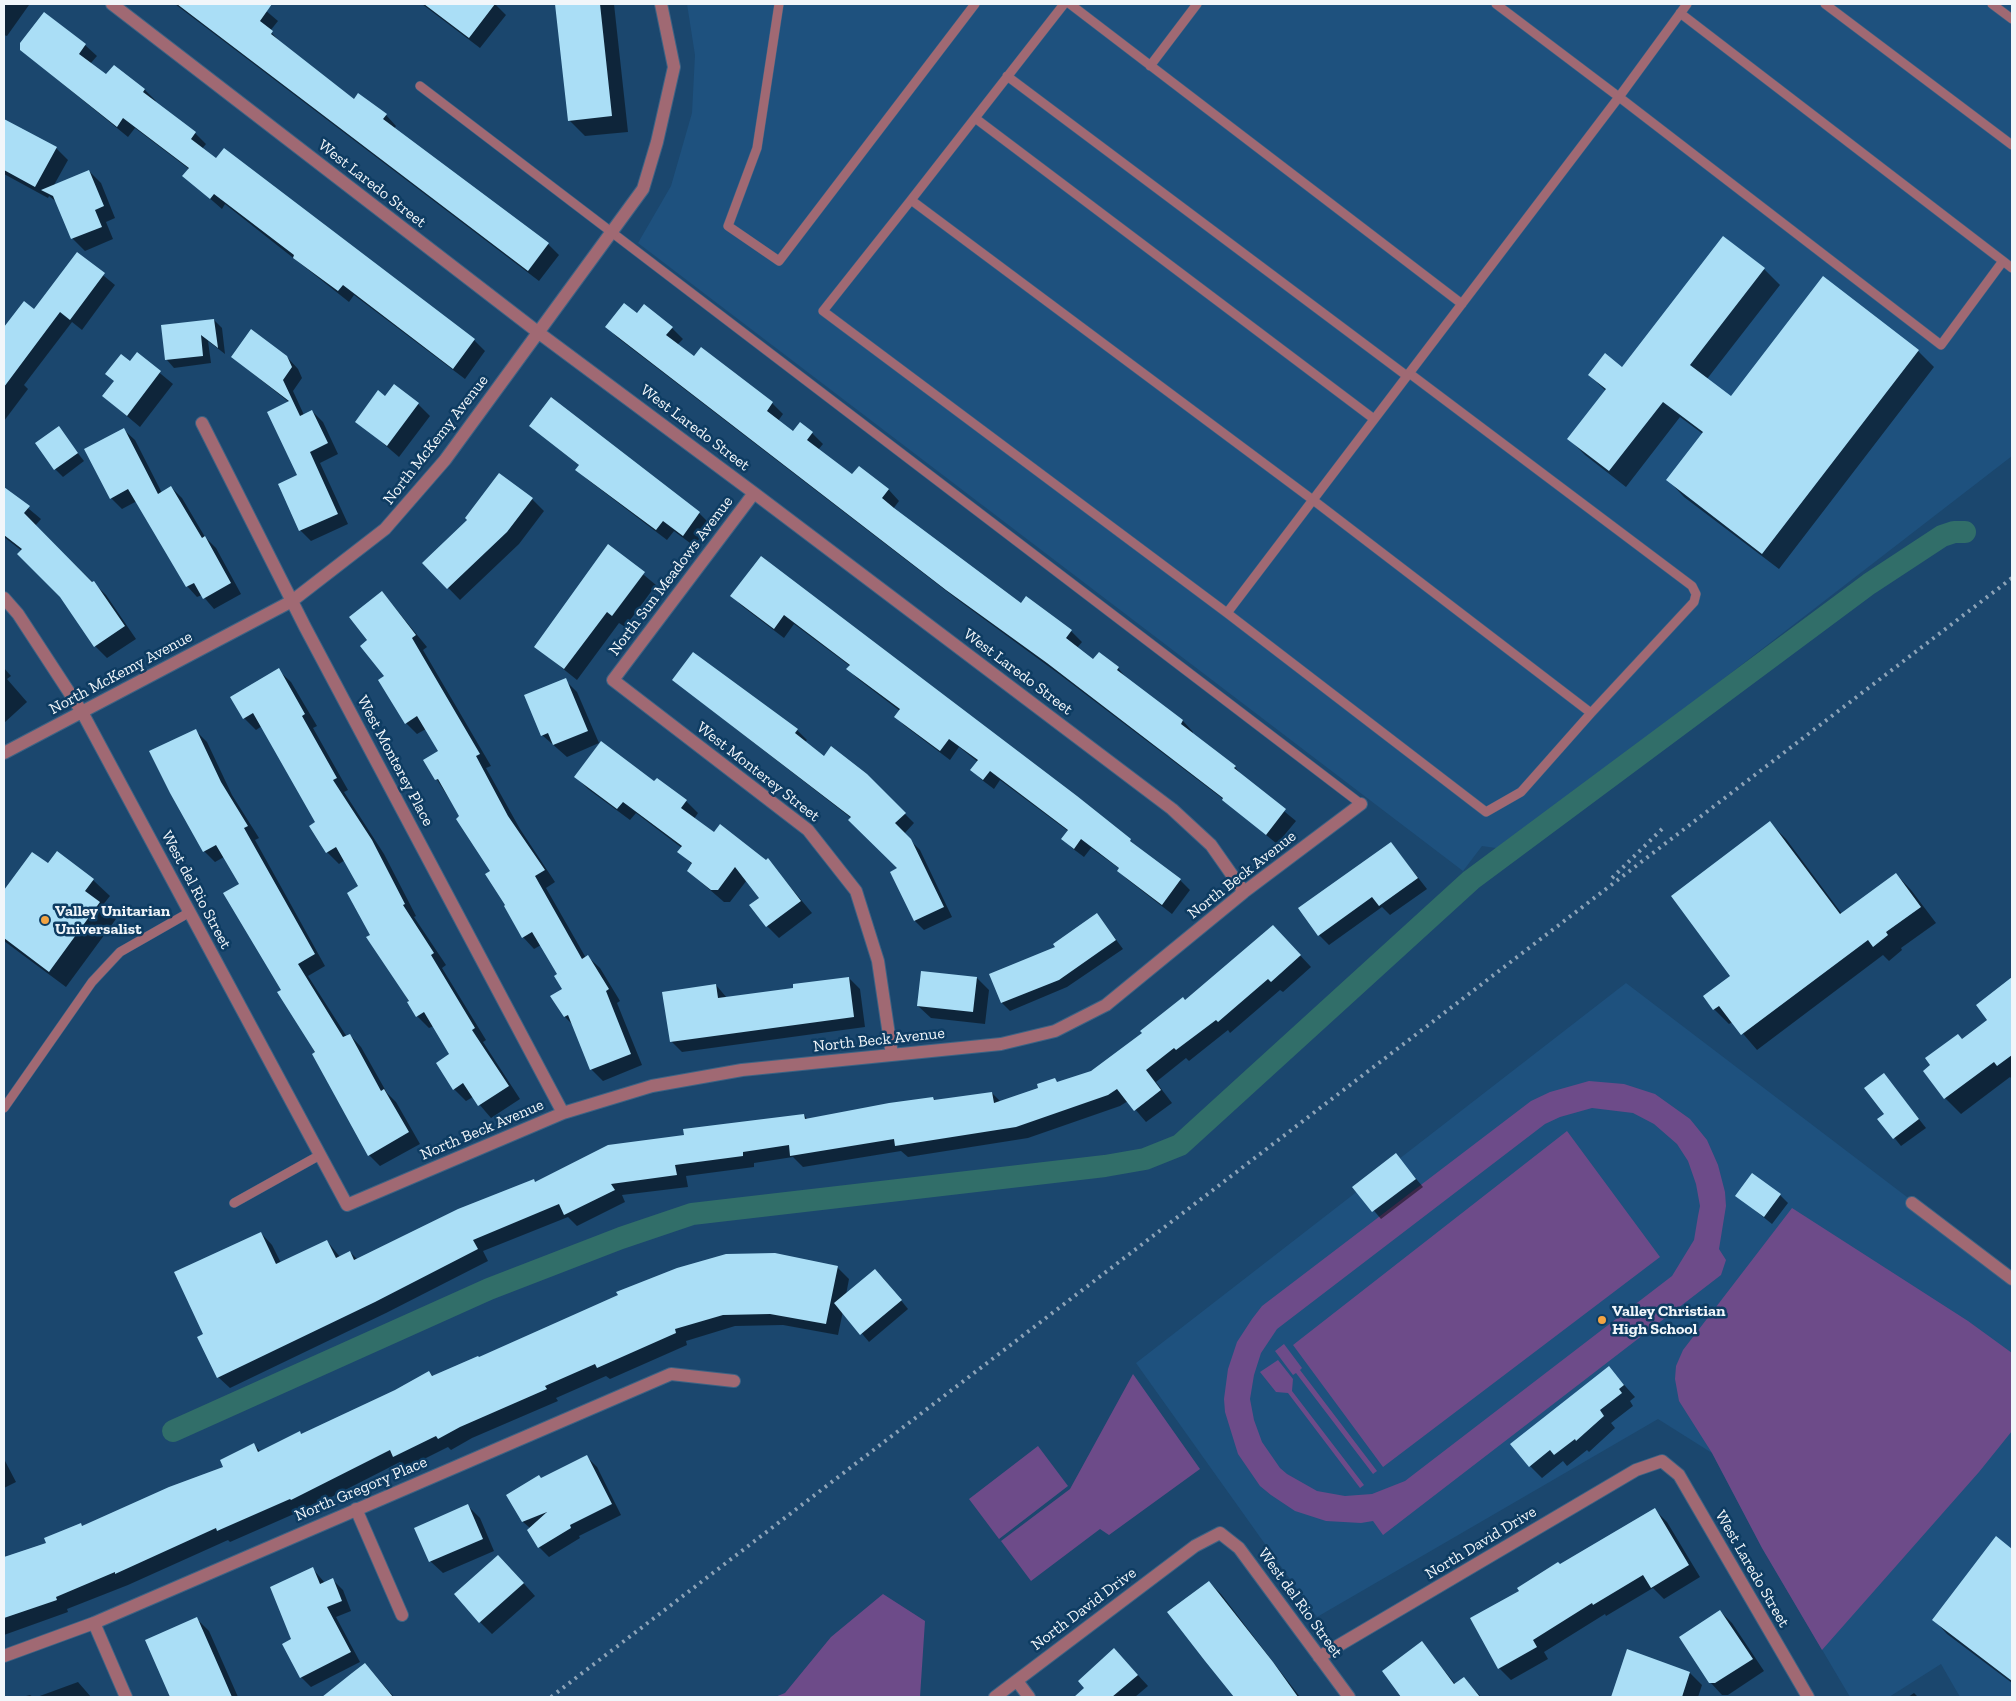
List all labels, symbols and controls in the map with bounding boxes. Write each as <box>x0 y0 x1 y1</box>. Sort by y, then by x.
street label: West Laredo Street <box>314 136 430 232</box>
street label: North McKemy Avenue <box>379 371 493 509</box>
street label: West Laredo Street <box>637 381 753 475</box>
street label: North Sun Meadows Avenue <box>605 493 737 659</box>
street label: West Laredo Street <box>960 625 1076 719</box>
street label: North McKemy Avenue <box>46 627 196 719</box>
street label: West Monterey Place <box>353 693 437 829</box>
street label: West Monterey Street <box>693 718 823 826</box>
street label: North Beck Avenue <box>1184 827 1300 923</box>
street label: West del Rio Street <box>157 828 235 952</box>
place label: Valley Unitarian Universalist <box>55 901 170 939</box>
marker: Valley Unitarian Universalist <box>39 914 51 926</box>
street label: North Beck Avenue <box>812 1024 946 1056</box>
street label: North Beck Avenue <box>417 1095 547 1165</box>
place label: Valley Christian High School <box>1612 1301 1726 1339</box>
marker: Valley Christian High School <box>1596 1314 1608 1326</box>
street label: North Gregory Place <box>292 1452 430 1526</box>
street label: North David Drive <box>1422 1502 1540 1584</box>
street label: West Laredo Street <box>1711 1507 1793 1631</box>
street label: West del Rio Street <box>1254 1544 1346 1662</box>
street label: North David Drive <box>1028 1563 1140 1655</box>

